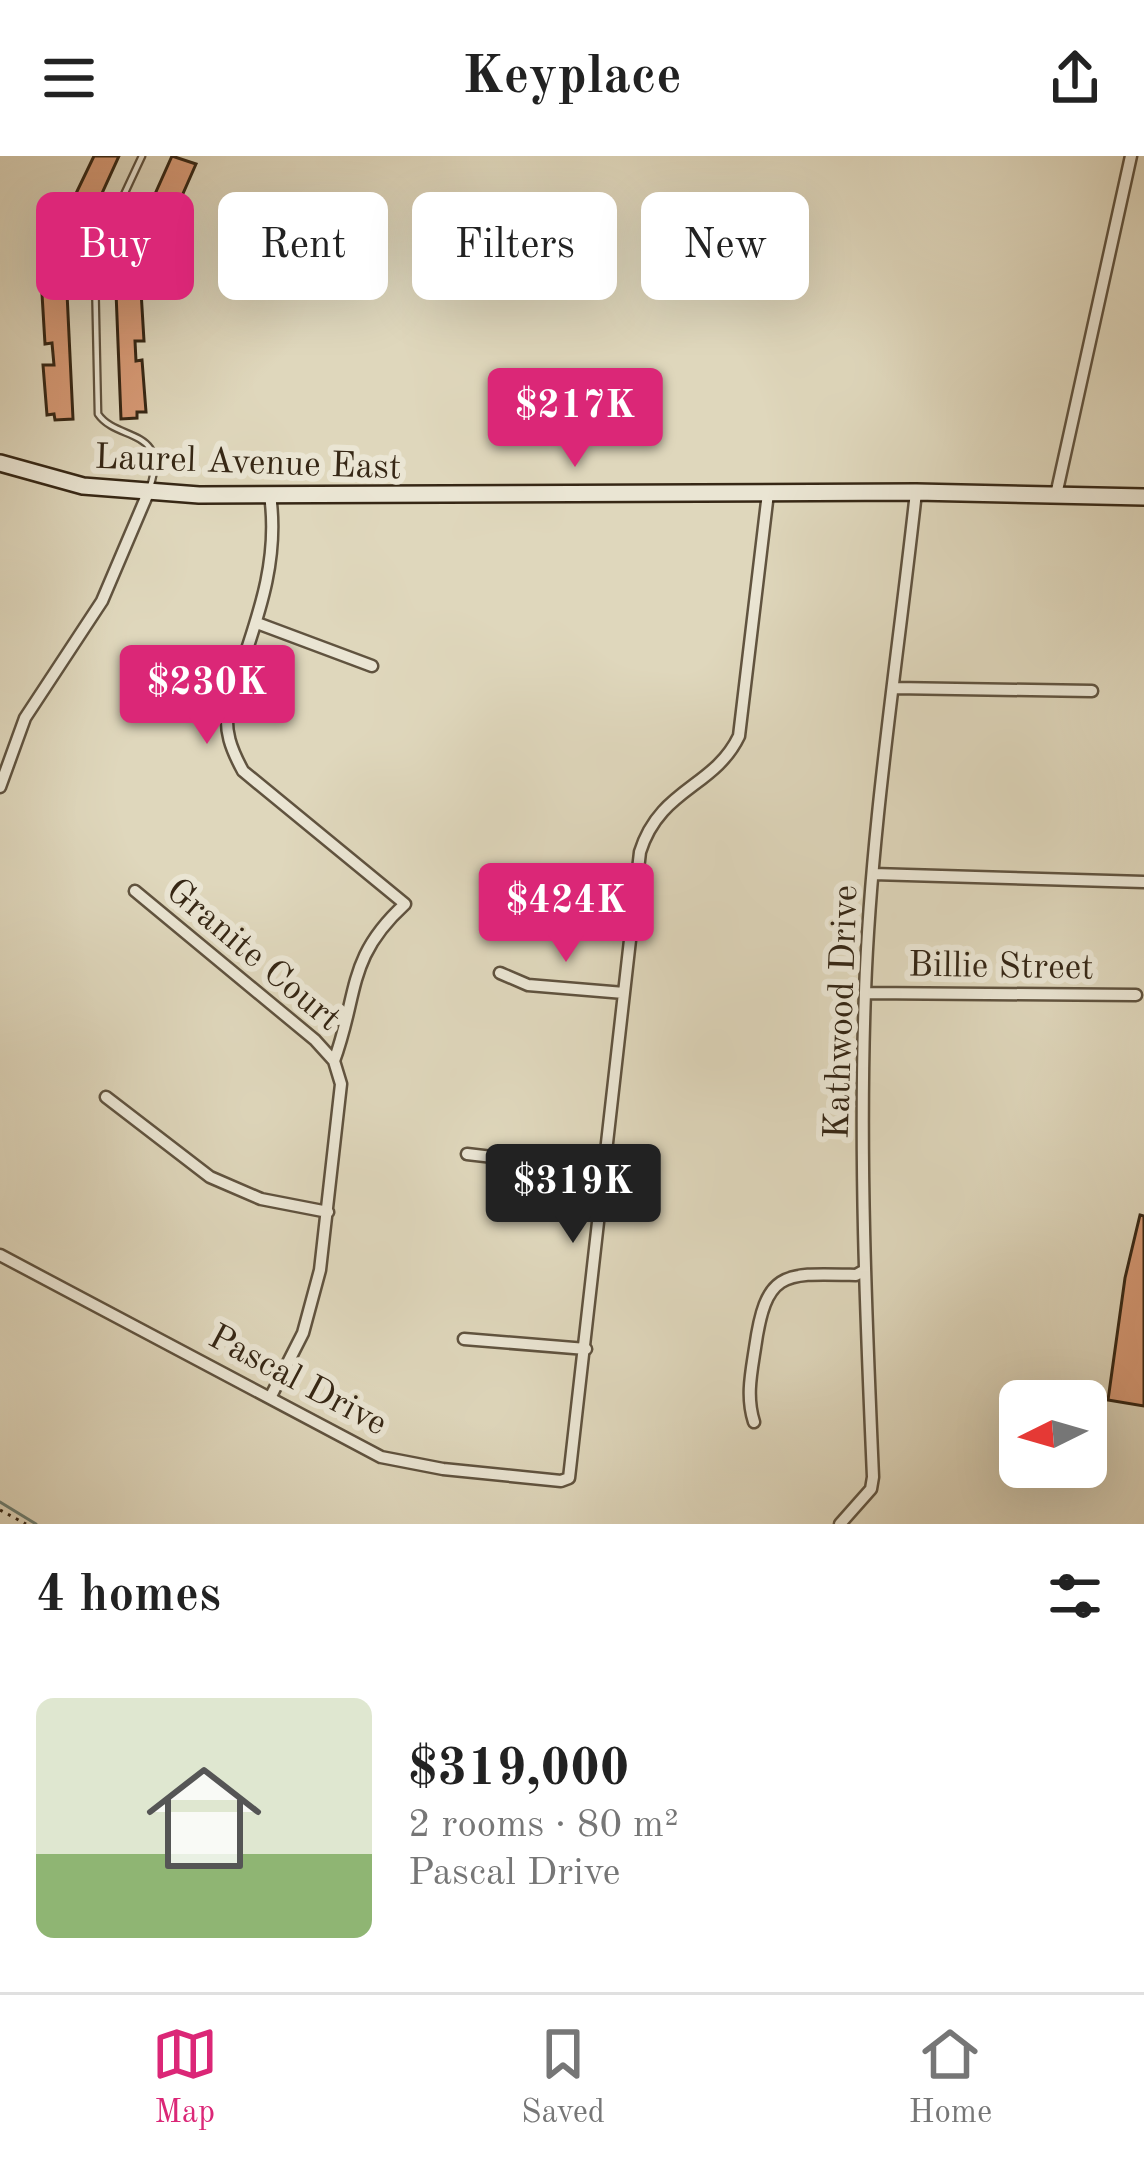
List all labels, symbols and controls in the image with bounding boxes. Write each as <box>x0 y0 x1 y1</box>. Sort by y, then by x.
icon: menu <box>36 45 102 111</box>
icon: share <box>1042 45 1108 111</box>
text: Keyplace <box>462 51 682 105</box>
chip: Buy <box>36 192 194 300</box>
chip: Rent <box>218 192 388 300</box>
chip: Filters <box>412 192 617 300</box>
chip: New <box>641 192 809 300</box>
pin: $217K <box>491 368 659 470</box>
text: $217K <box>515 387 635 426</box>
street label: Laurel Avenue East <box>94 441 402 487</box>
pin: $230K <box>123 645 291 747</box>
text: $230K <box>147 664 267 703</box>
pin: $424K <box>482 863 650 965</box>
street label: Granite Court <box>158 873 347 1039</box>
text: $424K <box>506 882 626 921</box>
street label: Kathwood Drive <box>821 884 865 1140</box>
street label: Billie Street <box>908 948 1094 988</box>
pin: $319K <box>489 1144 657 1246</box>
text: $319K <box>513 1163 633 1202</box>
street label: Pascal Drive <box>202 1320 392 1443</box>
north arrow <box>999 1380 1107 1488</box>
map controls <box>999 1380 1107 1488</box>
icon: filters <box>1042 1563 1108 1629</box>
text: 4 homes <box>36 1571 221 1622</box>
text: $319,000 <box>408 1745 629 1796</box>
icon: home <box>132 1746 276 1890</box>
text: 2 rooms · 80 m² <box>408 1806 679 1845</box>
text: Pascal Drive <box>408 1854 620 1893</box>
tab: Map <box>152 2021 218 2134</box>
tab: Saved <box>521 2021 605 2134</box>
tab: Home <box>909 2021 992 2134</box>

